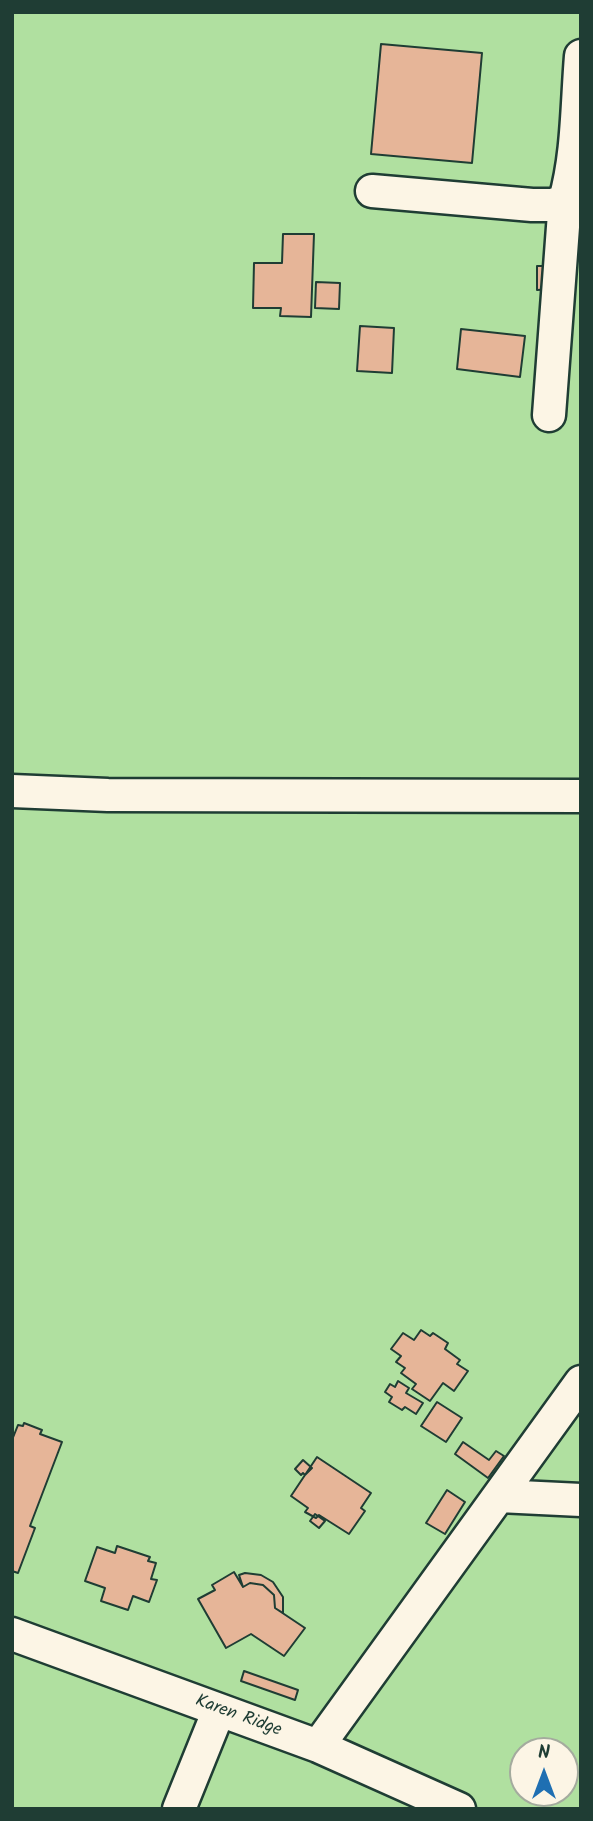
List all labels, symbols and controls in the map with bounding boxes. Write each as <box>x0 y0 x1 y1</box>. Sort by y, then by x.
street label: Karen Ridge <box>192 1691 284 1743</box>
north arrow <box>509 1737 579 1807</box>
text: N <box>538 1738 550 1768</box>

